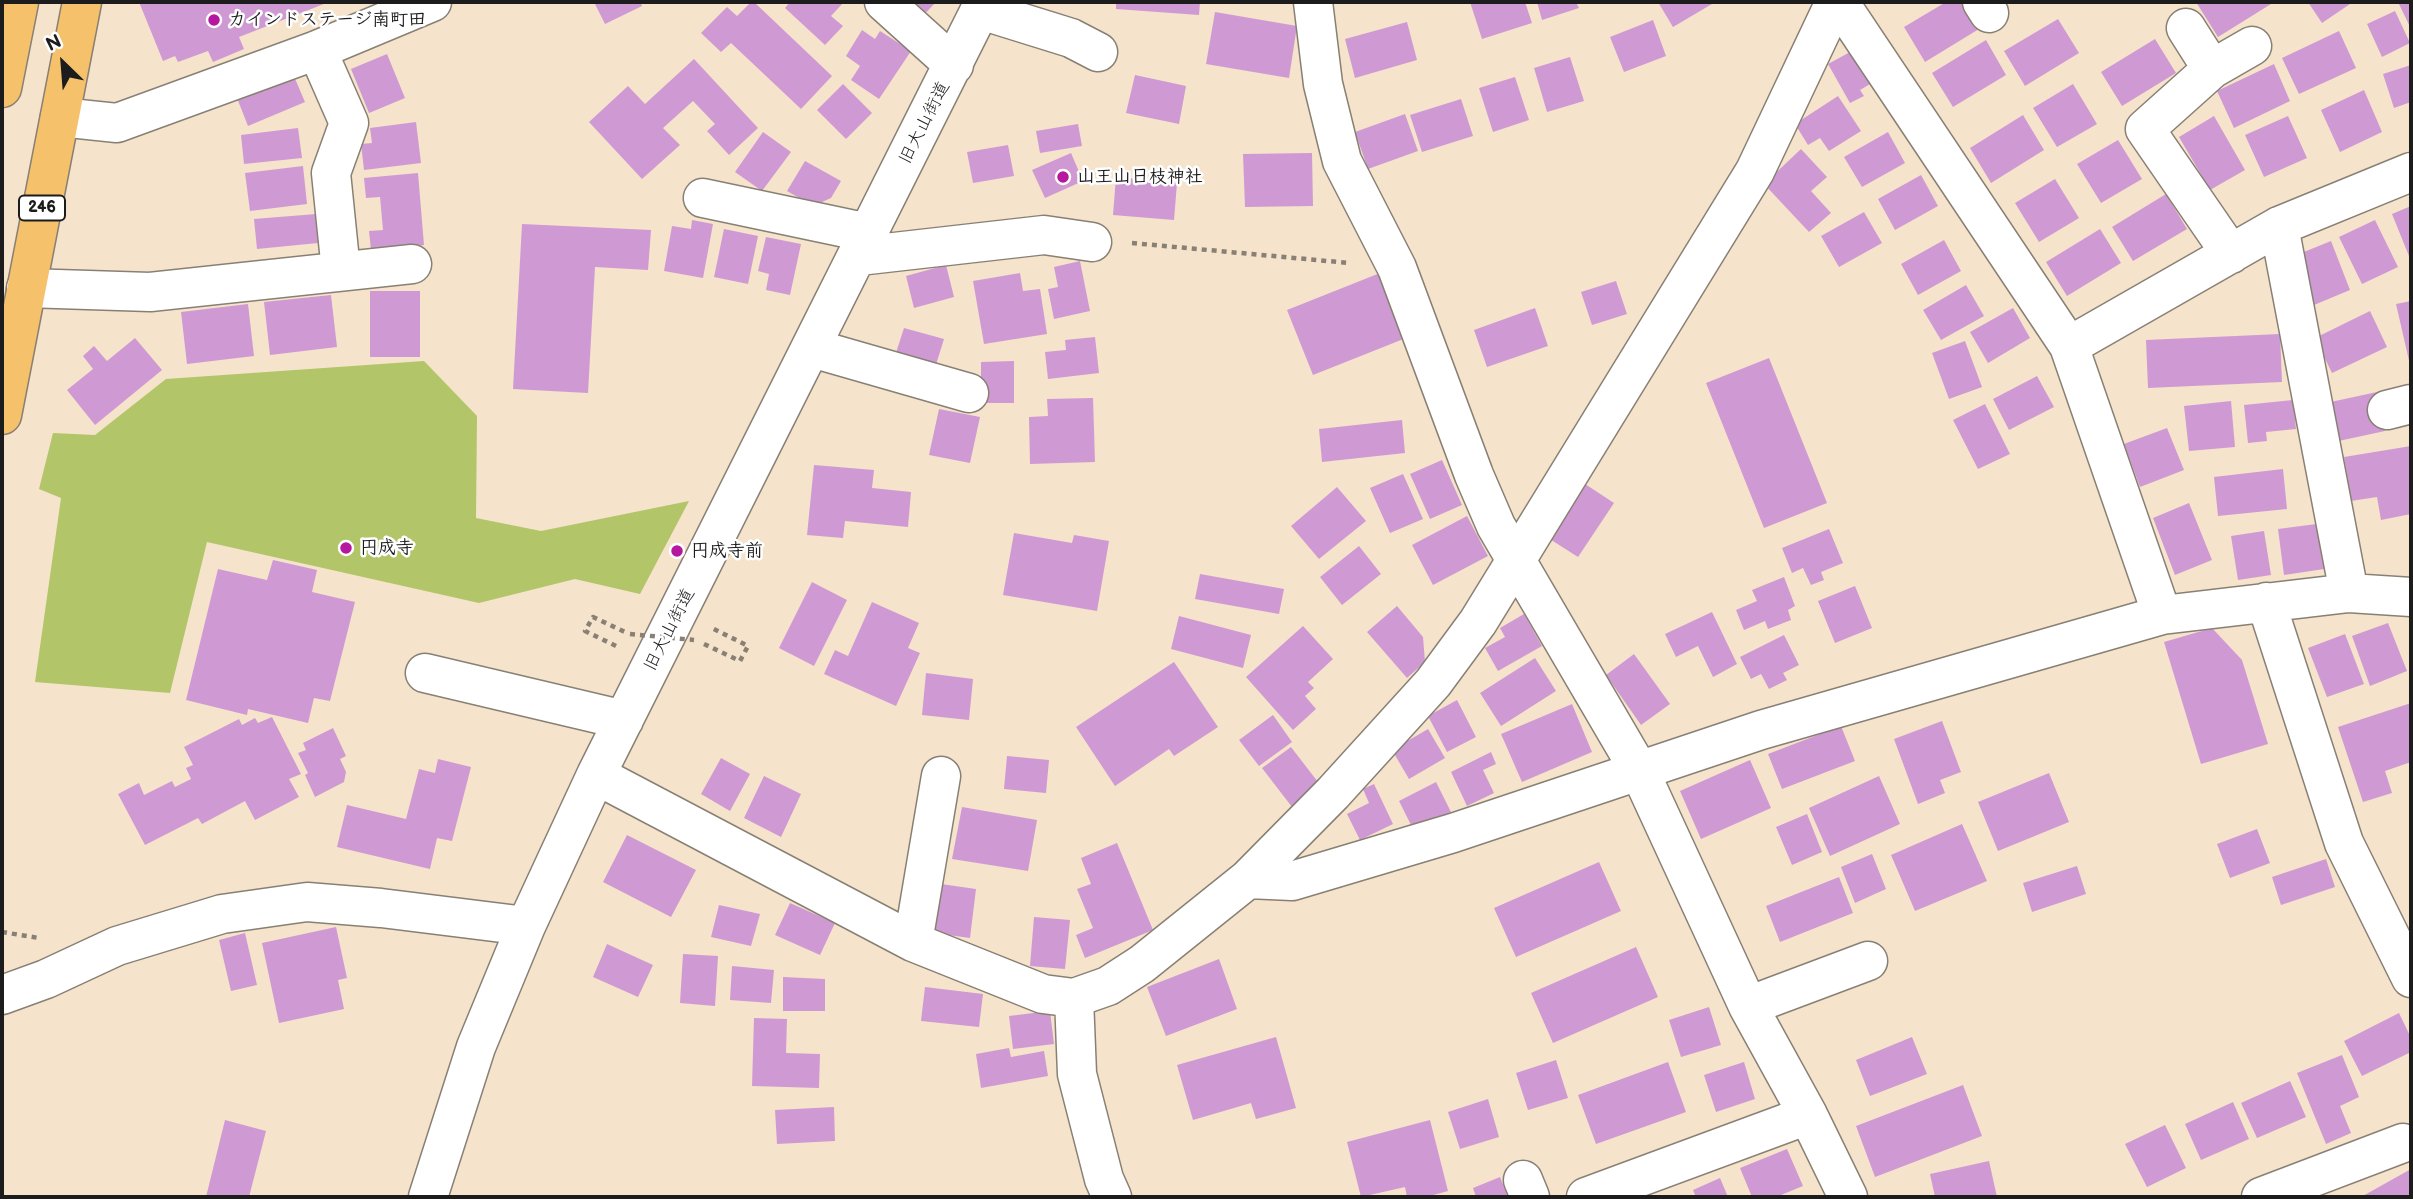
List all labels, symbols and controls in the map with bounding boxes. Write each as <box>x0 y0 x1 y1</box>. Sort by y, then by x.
place label: カインドステージ南町田 <box>228 9 426 31</box>
marker: カインドステージ南町田 <box>206 12 222 28</box>
north arrow <box>28 28 98 98</box>
text: N <box>43 30 65 57</box>
street label: 旧大山街道 <box>895 78 955 168</box>
place label: 山王山日枝神社 <box>1077 166 1203 188</box>
marker: 山王山日枝神社 <box>1055 169 1071 185</box>
road number: 246 <box>19 196 65 220</box>
place label: 円成寺 <box>360 537 414 559</box>
marker: 円成寺 <box>338 540 354 556</box>
place label: 円成寺前 <box>691 540 763 562</box>
marker: 円成寺前 <box>669 543 685 559</box>
street label: 旧大山街道 <box>640 585 700 675</box>

